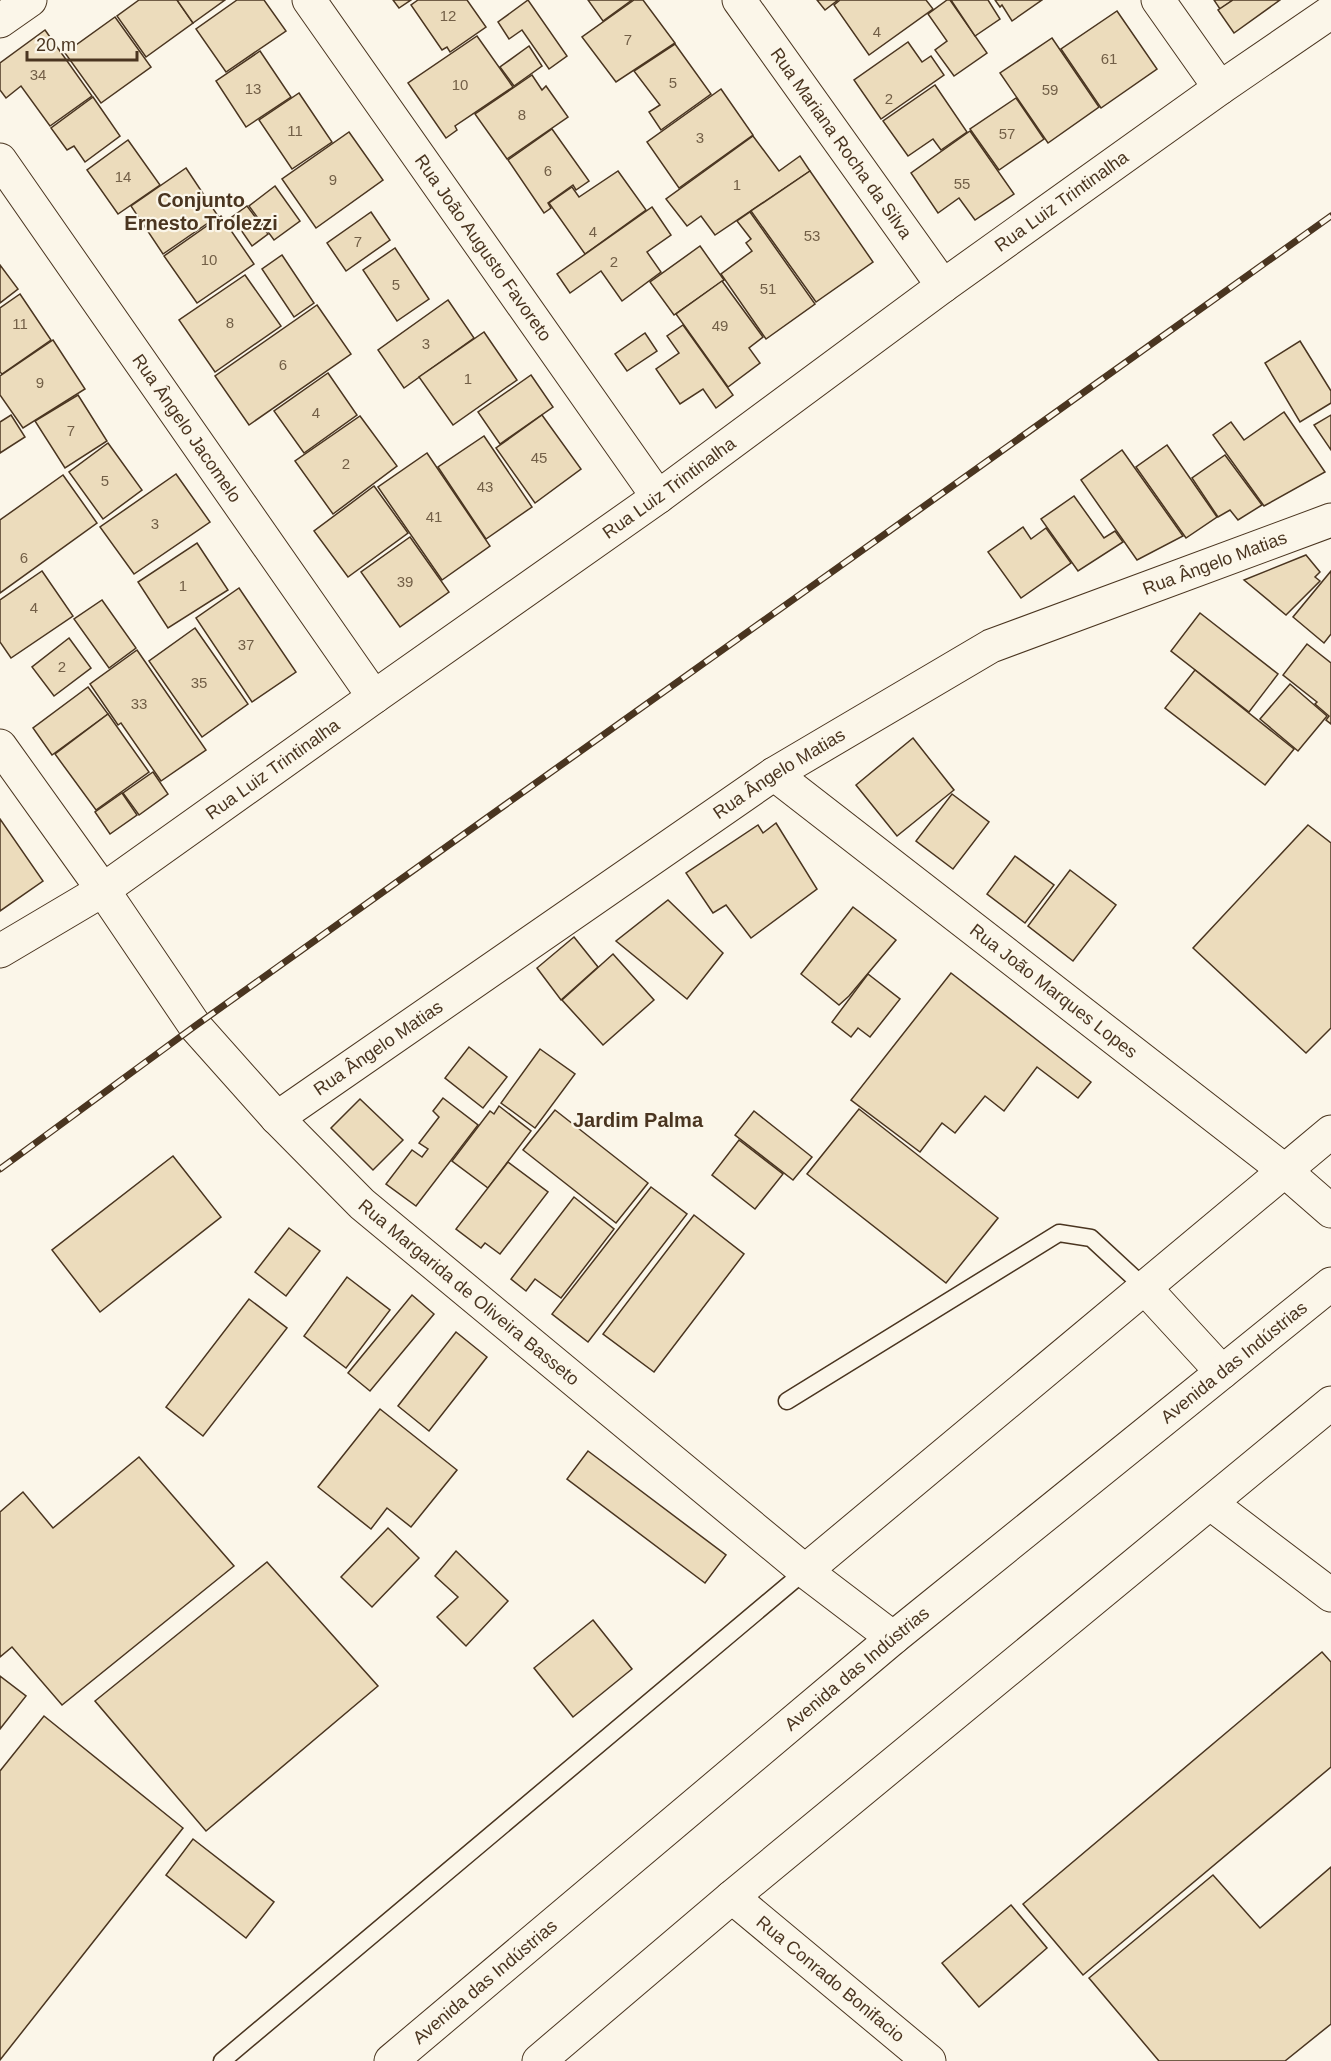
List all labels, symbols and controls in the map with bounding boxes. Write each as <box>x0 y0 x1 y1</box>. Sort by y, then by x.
house number: 12 <box>440 7 456 24</box>
house number: 4 <box>873 23 881 40</box>
scale bar <box>27 24 136 62</box>
house number: 7 <box>624 31 632 48</box>
text: 20 m <box>36 35 76 55</box>
street label: Rua Mariana Rocha da Silva <box>766 44 916 243</box>
house number: 61 <box>1101 50 1117 67</box>
house number: 34 <box>30 66 46 83</box>
house number: 5 <box>669 74 677 91</box>
house number: 10 <box>452 76 468 93</box>
house number: 13 <box>245 80 261 97</box>
house number: 59 <box>1042 81 1058 98</box>
house number: 2 <box>885 90 893 107</box>
house number: 8 <box>518 106 526 123</box>
house number: 11 <box>287 122 303 139</box>
house number: 57 <box>999 125 1015 142</box>
house number: 3 <box>696 129 704 146</box>
street label: Rua Luiz Trintinalha <box>991 146 1133 256</box>
street label: Rua João Augusto Favoreto <box>411 151 555 345</box>
house number: 6 <box>544 162 552 179</box>
house number: 14 <box>115 168 131 185</box>
house number: 9 <box>329 171 337 188</box>
house number: 55 <box>954 175 970 192</box>
house number: 1 <box>733 176 741 193</box>
district label: Conjunto Ernesto Trolezzi <box>124 189 278 234</box>
house number: 4 <box>589 223 597 240</box>
house number: 53 <box>804 227 820 244</box>
house number: 7 <box>354 233 362 250</box>
house number: 10 <box>201 251 217 268</box>
house number: 2 <box>610 253 618 270</box>
house number: 5 <box>392 276 400 293</box>
house number: 51 <box>760 280 776 297</box>
house number: 8 <box>226 314 234 331</box>
house number: 11 <box>12 315 28 332</box>
house number: 49 <box>712 317 728 334</box>
house number: 3 <box>422 335 430 352</box>
street label: Rua Ângelo Jacomelo <box>128 350 245 506</box>
house number: 6 <box>279 356 287 373</box>
house number: 1 <box>464 370 472 387</box>
house number: 9 <box>36 374 44 391</box>
house number: 4 <box>312 404 320 421</box>
house number: 7 <box>67 422 75 439</box>
street label: Rua Luiz Trintinalha <box>599 433 740 543</box>
house number: 45 <box>531 449 547 466</box>
house number: 2 <box>342 455 350 472</box>
house number: 5 <box>101 472 109 489</box>
house number: 43 <box>477 478 493 495</box>
house number: 41 <box>426 508 442 525</box>
house number: 3 <box>151 515 159 532</box>
street label: Rua Ângelo Matias <box>1140 527 1290 599</box>
house number: 6 <box>20 549 28 566</box>
house number: 39 <box>397 573 413 590</box>
house number: 1 <box>179 577 187 594</box>
house number: 4 <box>30 599 38 616</box>
house number: 37 <box>238 636 254 653</box>
house number: 2 <box>58 658 66 675</box>
house number: 35 <box>191 674 207 691</box>
house number: 33 <box>131 695 147 712</box>
street label: Rua Luiz Trintinalha <box>202 714 344 823</box>
street label: Rua Ângelo Matias <box>709 724 849 823</box>
street label: Rua João Marques Lopes <box>966 920 1141 1062</box>
street label: Rua Ângelo Matias <box>310 996 446 1100</box>
district label: Jardim Palma <box>573 1109 704 1131</box>
street label: Rua Margarida de Oliveira Basseto <box>354 1195 583 1390</box>
street label: Avenida das Indústrias <box>1157 1297 1311 1427</box>
street label: Avenida das Indústrias <box>781 1603 933 1735</box>
street label: Rua Conrado Bonifacio <box>752 1912 908 2046</box>
street label: Avenida das Indústrias <box>409 1915 561 2048</box>

